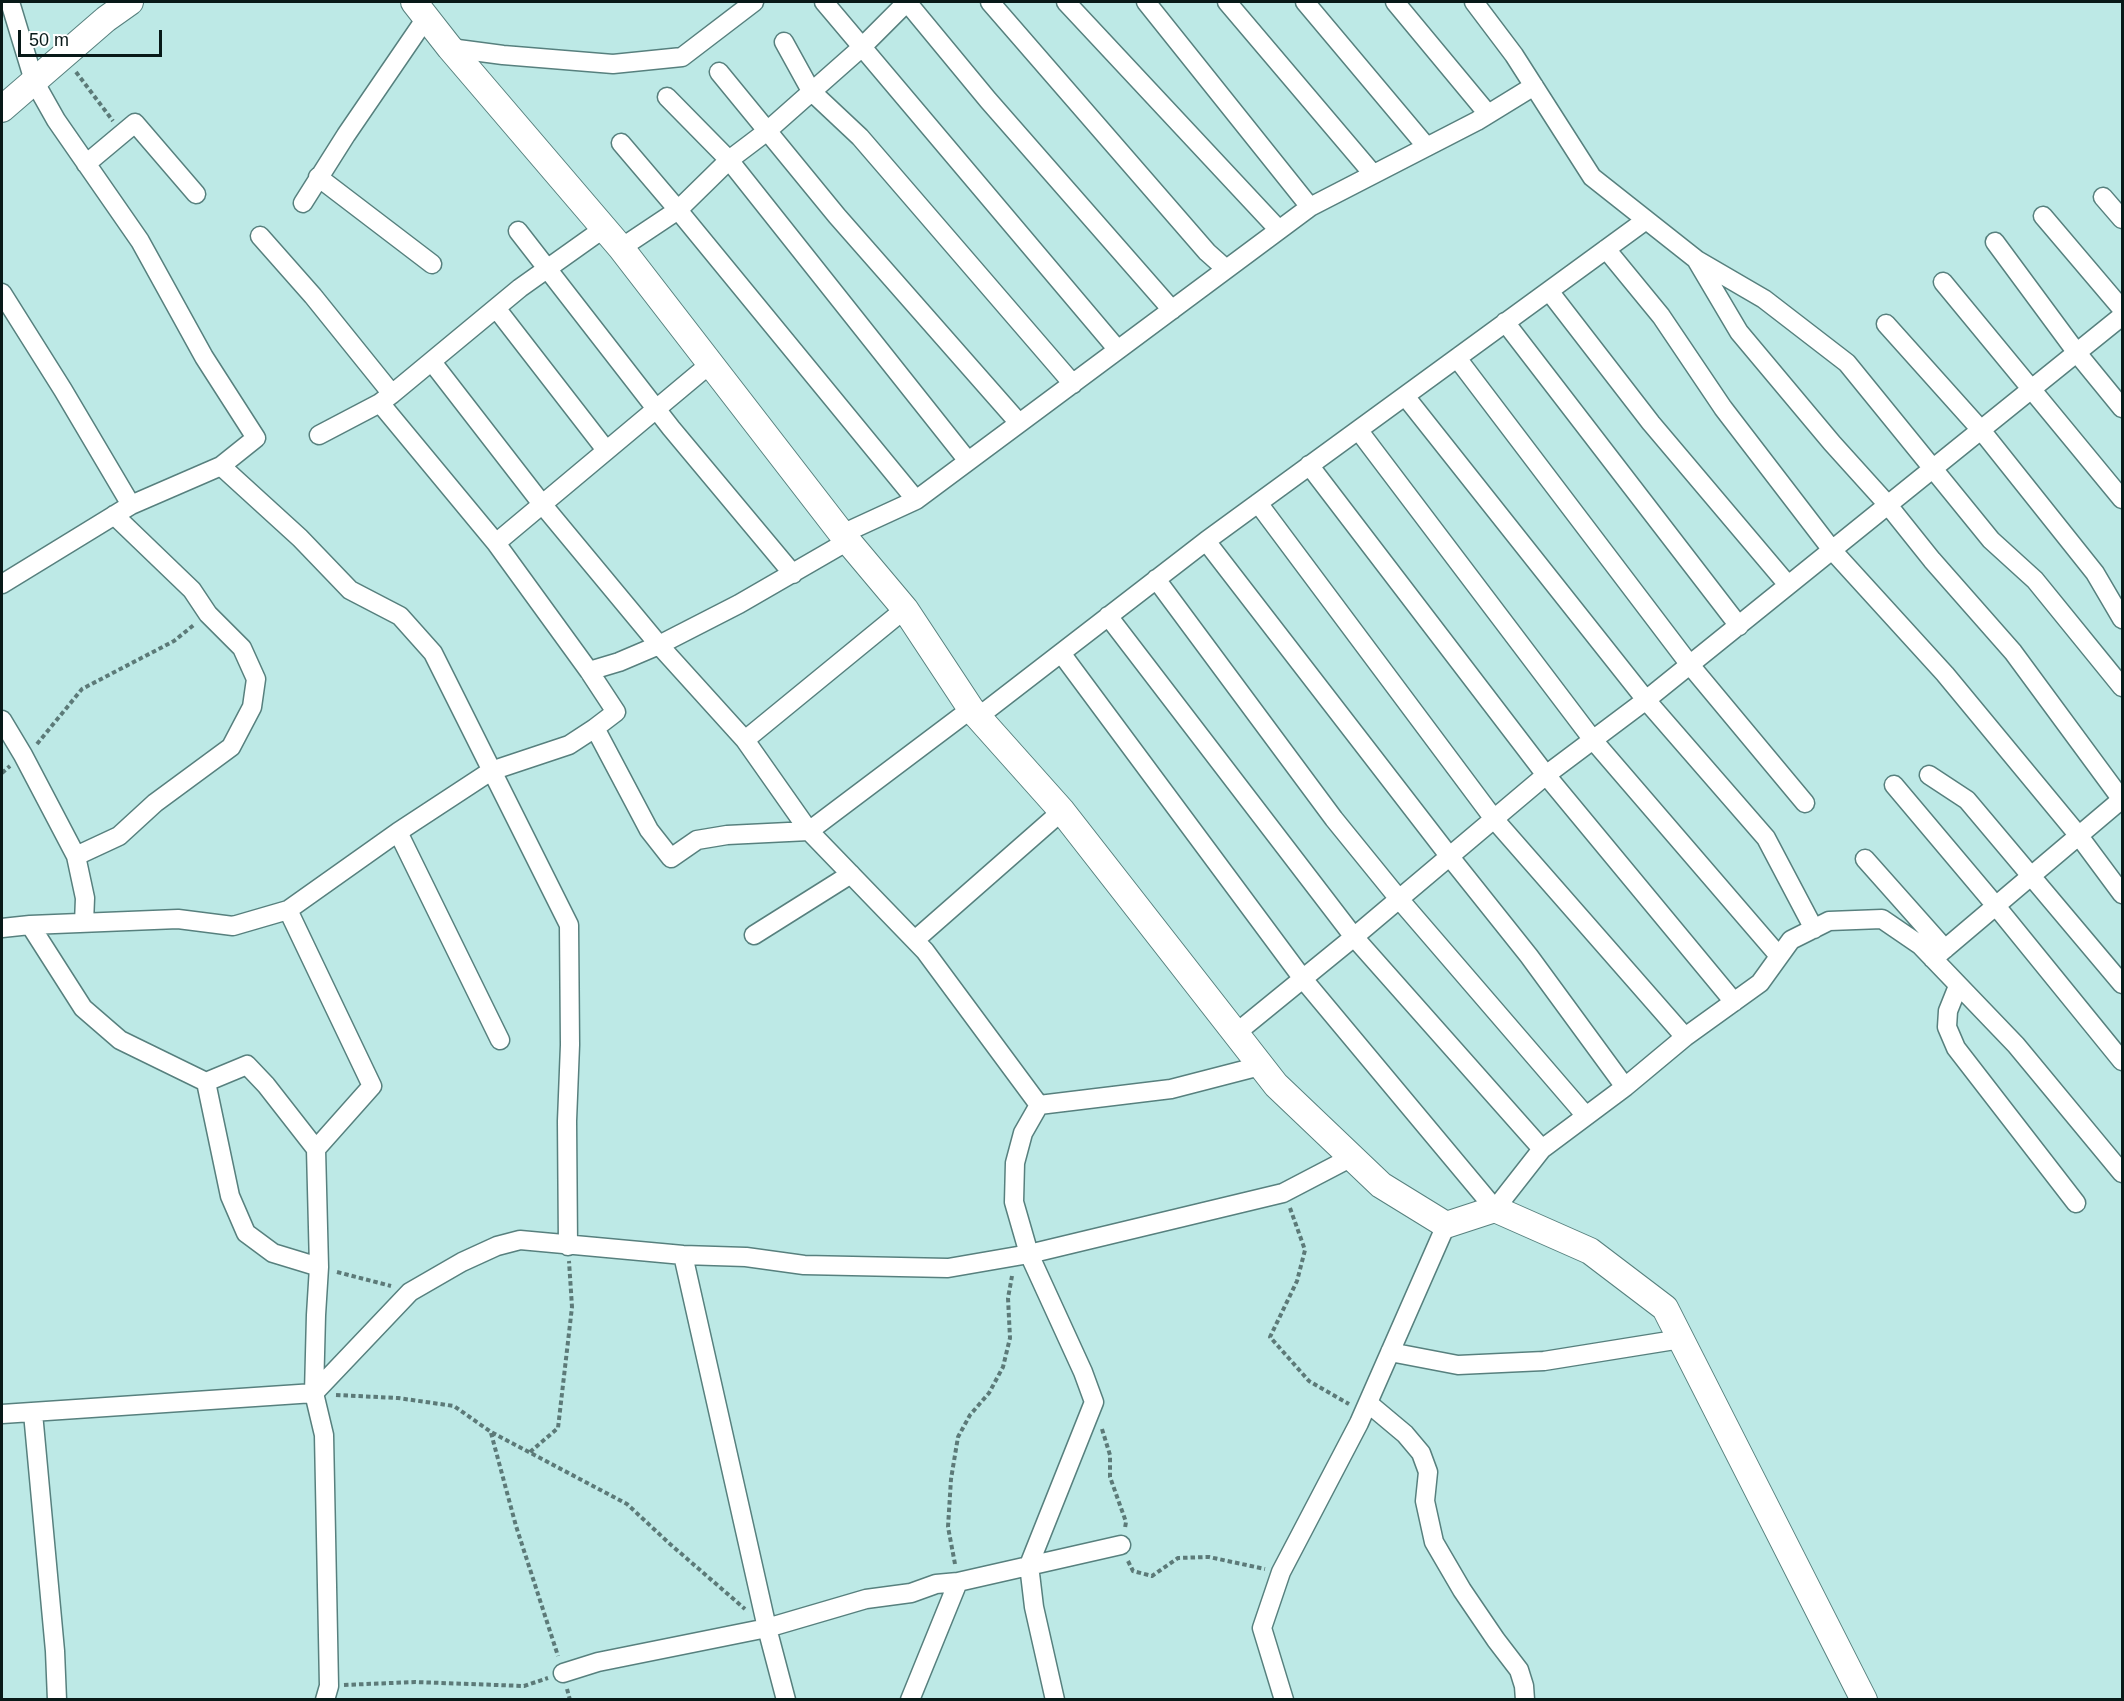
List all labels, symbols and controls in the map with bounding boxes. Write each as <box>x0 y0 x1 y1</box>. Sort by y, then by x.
scale bar <box>21 18 165 56</box>
text: 50 m <box>29 30 69 50</box>

